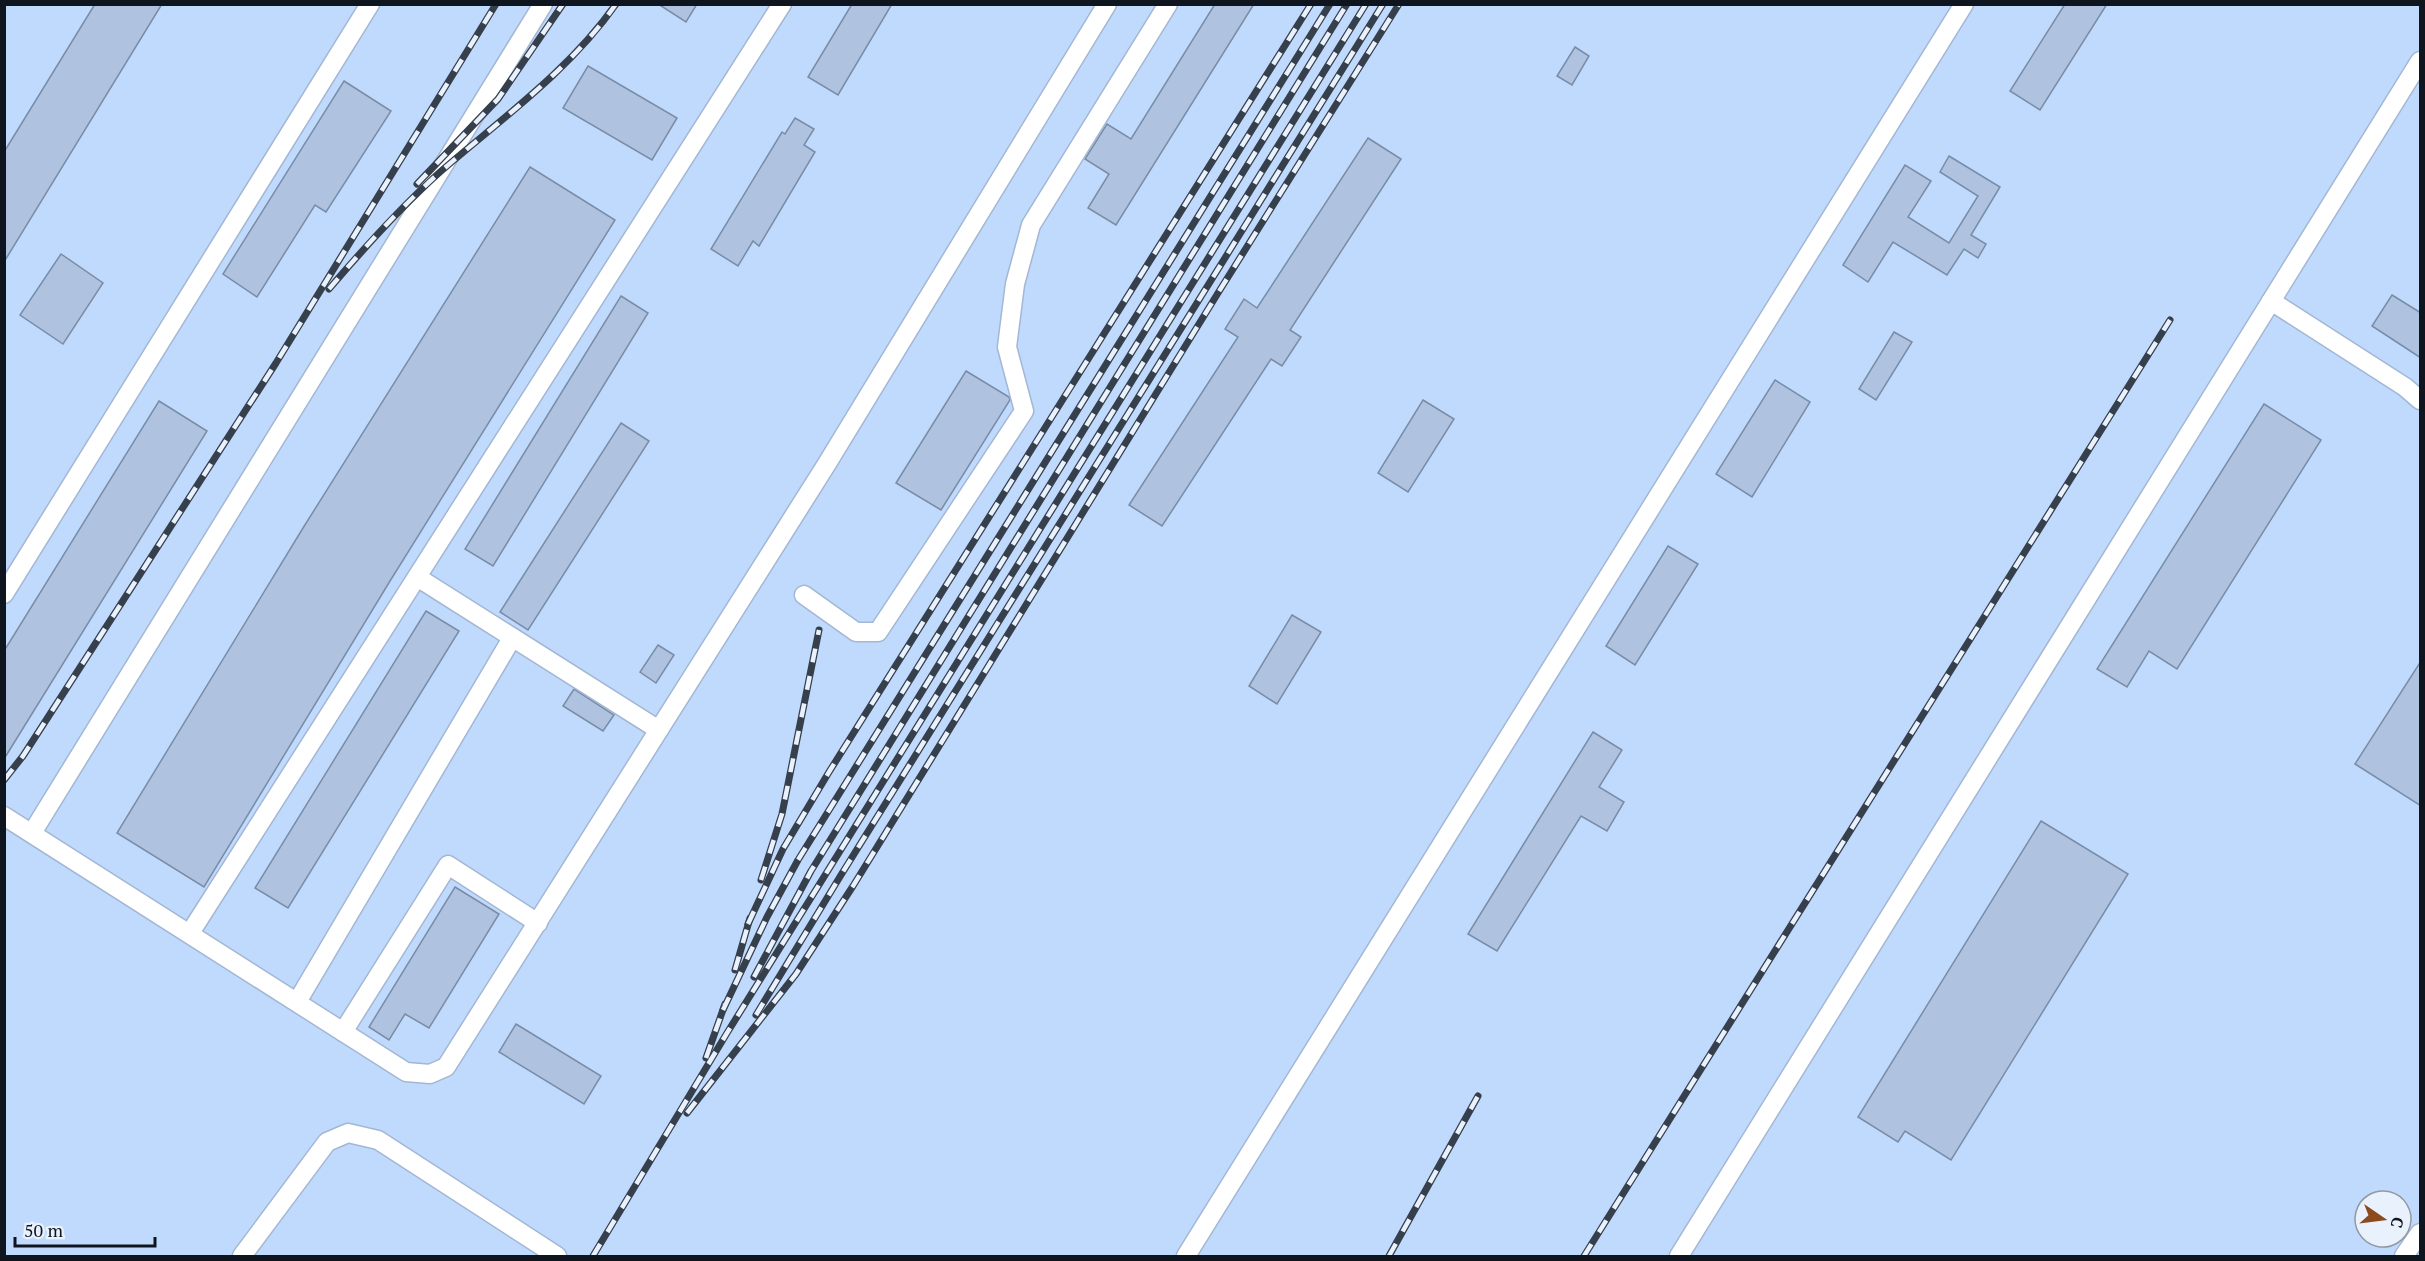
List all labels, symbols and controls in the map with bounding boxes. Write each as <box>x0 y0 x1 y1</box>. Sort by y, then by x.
north arrow <box>2353 1189 2413 1249</box>
scale bar <box>15 1210 154 1248</box>
text: С <box>2386 1215 2409 1230</box>
text: 50 m <box>24 1218 64 1242</box>

